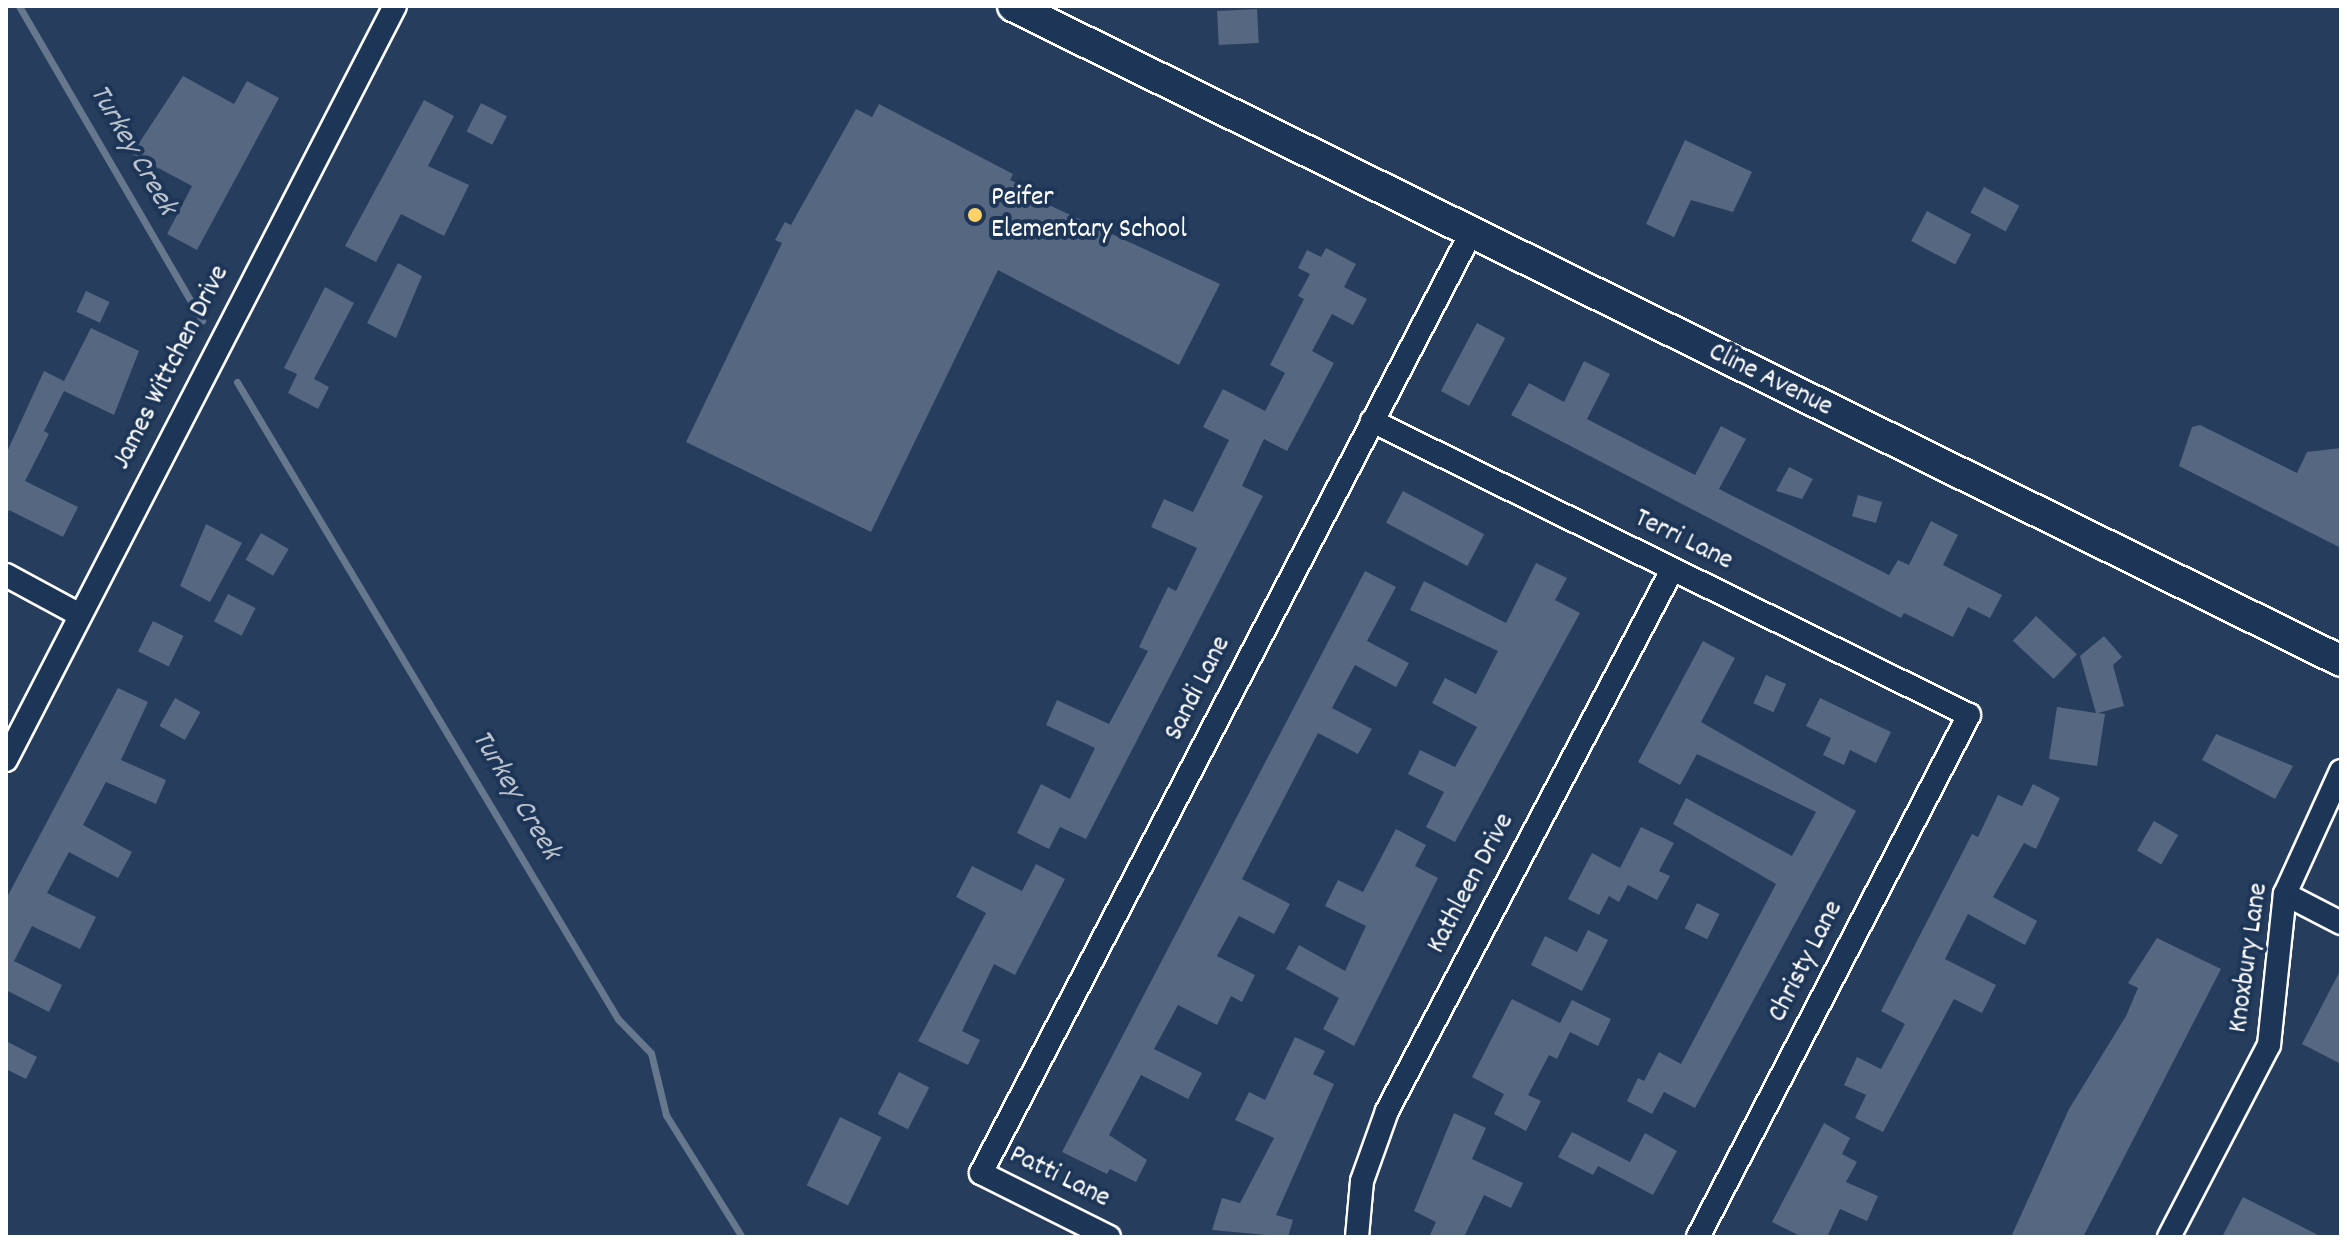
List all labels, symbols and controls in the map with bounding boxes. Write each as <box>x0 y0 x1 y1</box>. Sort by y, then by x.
water label: Turkey Creek <box>79 79 183 223</box>
place label: Peifer Elementary School <box>991 182 1187 248</box>
marker: Peifer Elementary School <box>966 206 984 224</box>
street label: James Wittchen Drive <box>106 260 238 476</box>
street label: Cline Avenue <box>1702 337 1838 425</box>
street label: Terri Lane <box>1628 503 1738 579</box>
street label: Sandi Lane <box>1158 631 1240 747</box>
water label: Turkey Creek <box>461 724 567 868</box>
street label: Kathleen Drive <box>1421 808 1523 960</box>
street label: Knoxbury Lane <box>2223 881 2277 1035</box>
street label: Christy Lane <box>1762 896 1852 1028</box>
street label: Patti Lane <box>1003 1139 1115 1217</box>

